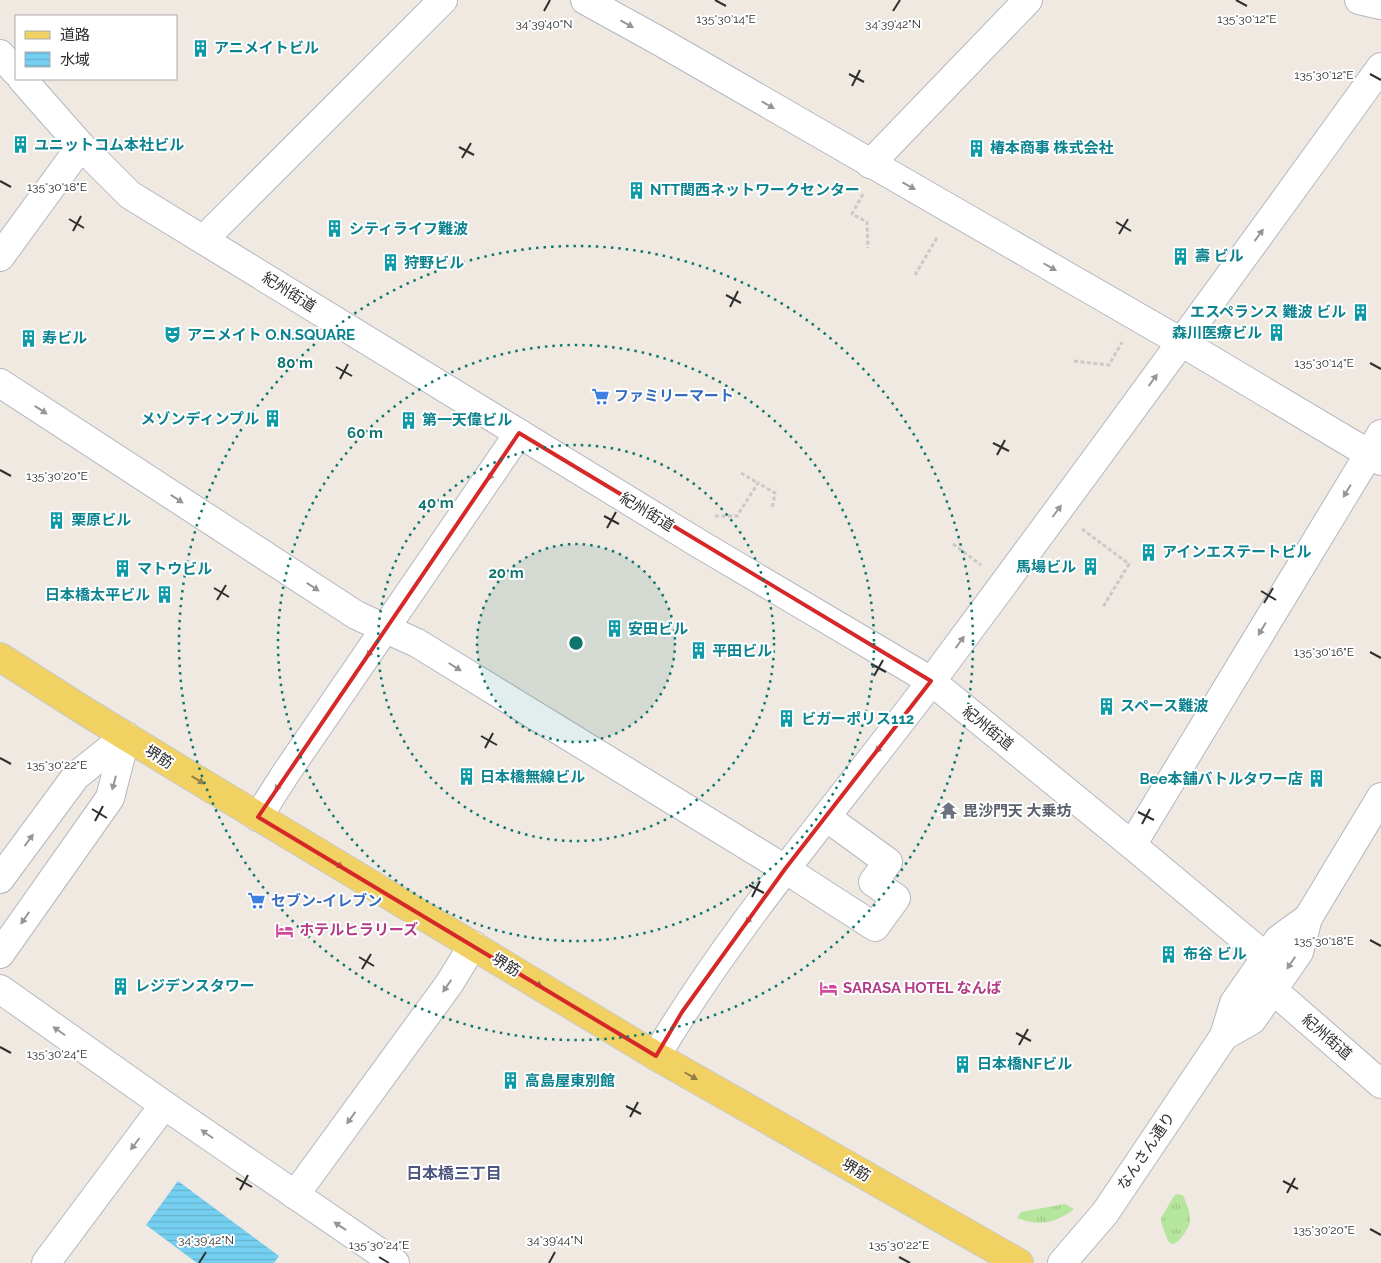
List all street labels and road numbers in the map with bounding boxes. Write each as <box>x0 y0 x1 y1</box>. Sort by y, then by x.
street label: 紀州街道 <box>259 268 319 316</box>
street label: 紀州街道 <box>617 489 677 535</box>
street label: 紀州街道 <box>959 702 1017 754</box>
street label: 堺筋 <box>142 741 176 773</box>
street label: 堺筋 <box>489 950 523 980</box>
street label: 紀州街道 <box>1298 1011 1356 1063</box>
street label: なんさん通り <box>1113 1109 1179 1193</box>
street label: 堺筋 <box>839 1155 873 1185</box>

